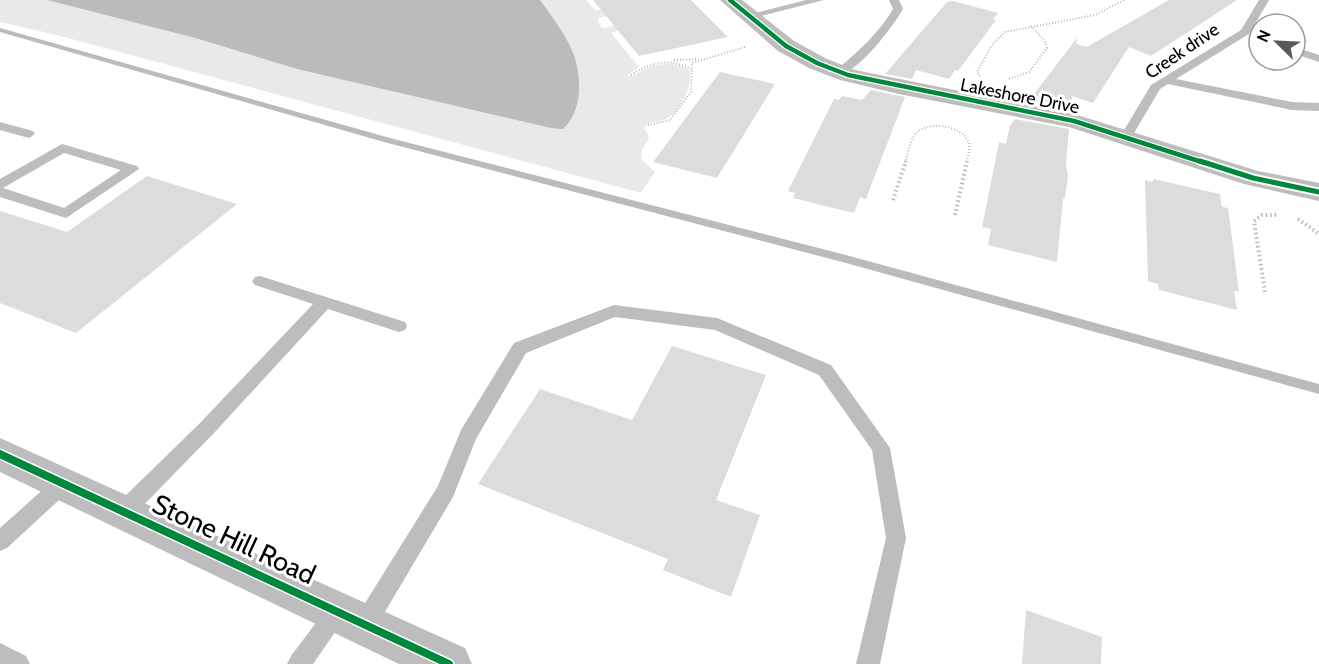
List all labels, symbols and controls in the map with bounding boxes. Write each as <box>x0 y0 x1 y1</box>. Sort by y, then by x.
north arrow <box>1247 12 1307 72</box>
street label: Creek drive <box>1141 18 1223 84</box>
text: N <box>1253 27 1275 45</box>
street label: Lakeshore Drive <box>959 74 1081 118</box>
street label: Stone Hill Road <box>147 487 321 591</box>

